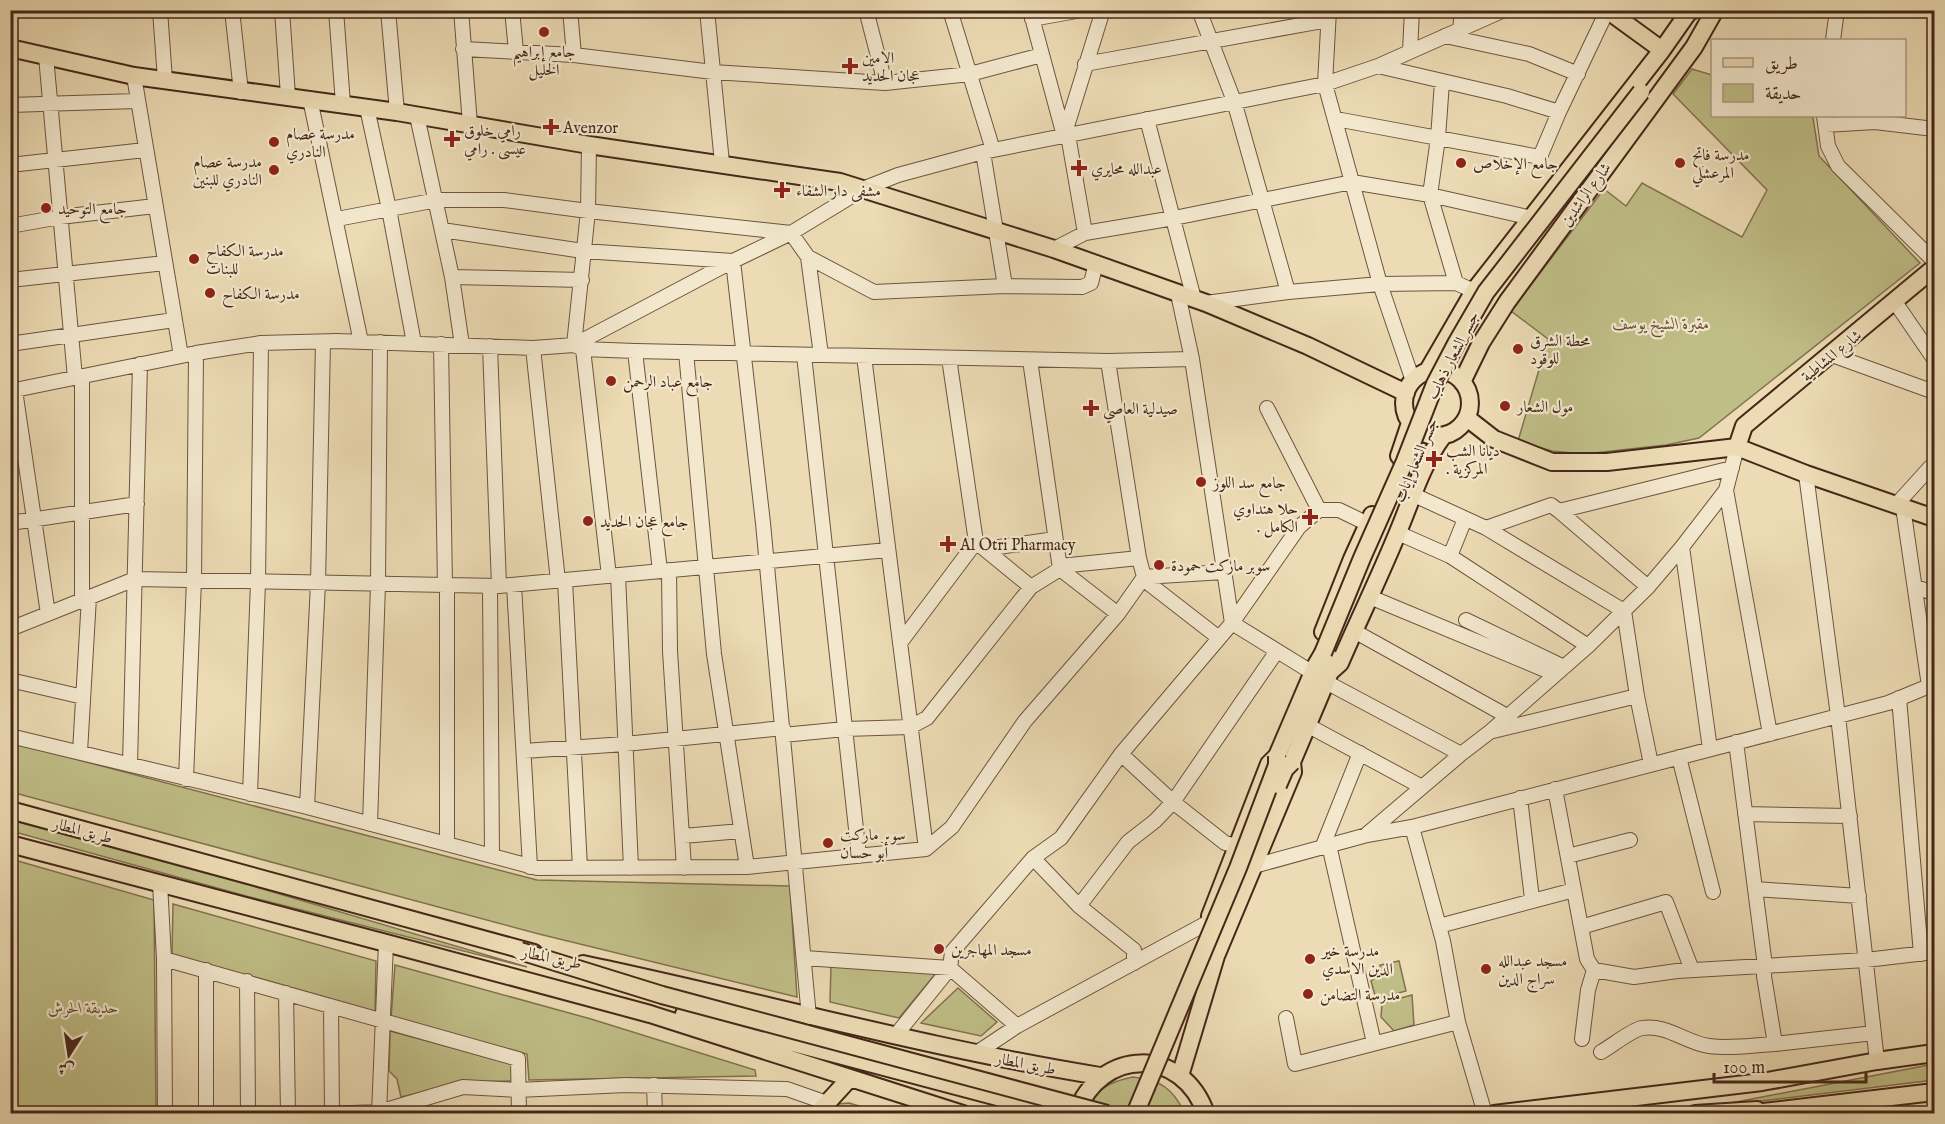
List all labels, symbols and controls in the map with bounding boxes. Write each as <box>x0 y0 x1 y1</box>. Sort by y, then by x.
marker: جامع إبراهيم الخليل <box>537 25 551 39</box>
legend <box>1711 39 1906 117</box>
place label: جامع إبراهيم الخليل <box>512 43 576 81</box>
place label: الامين عجان الحديد <box>862 49 920 87</box>
text: طريق <box>1765 53 1798 76</box>
marker: الامين عجان الحديد <box>843 59 857 73</box>
text: حديقة <box>1765 83 1801 106</box>
place label: Avenzor <box>562 119 618 139</box>
marker: Avenzor <box>544 120 558 134</box>
place label: رامي خلوق عيسى . رامي <box>464 122 526 161</box>
place label: مدرسة عصام النادري <box>286 125 355 164</box>
marker: رامي خلوق عيسى . رامي <box>445 132 459 146</box>
marker: مدرسة عصام النادري <box>267 135 281 149</box>
place label: مدرسة فاتح المرعشلي <box>1692 146 1750 188</box>
place label: مدرسة عصام النادري للبنين <box>193 153 262 192</box>
place label: جامع الإخلاص <box>1473 155 1558 179</box>
marker: جامع الإخلاص <box>1454 156 1468 170</box>
marker: مدرسة فاتح المرعشلي <box>1673 156 1687 170</box>
street label: شارع الراشدين <box>1557 159 1618 232</box>
place label: عبدالله محايري <box>1091 160 1162 181</box>
marker: عبدالله محايري <box>1072 161 1086 175</box>
marker: مدرسة عصام النادري للبنين <box>267 163 281 177</box>
marker: مشفى دار الشفاء <box>773 181 791 199</box>
place label: مشفى دار الشفاء <box>796 182 881 202</box>
place label: جامع التوحيد <box>58 200 127 224</box>
marker: جامع التوحيد <box>39 201 53 215</box>
place label: مدرسة الكفاح للبنات <box>206 242 284 280</box>
marker: مدرسة الكفاح للبنات <box>187 252 201 266</box>
place label: مدرسة الكفاح <box>222 285 300 308</box>
marker: مدرسة الكفاح <box>203 286 217 300</box>
street label: جسر الشعار ذهاب <box>1423 308 1485 403</box>
park label: مقبرة الشيخ يوسف <box>1613 315 1709 338</box>
street label: شارع المشاطية <box>1798 326 1868 389</box>
place label: محطة الشرق للوقود <box>1530 332 1591 370</box>
marker: محطة الشرق للوقود <box>1511 342 1525 356</box>
place label: جامع عباد الرحمن <box>623 373 713 397</box>
marker: جامع عباد الرحمن <box>604 374 618 388</box>
place label: مول الشعار <box>1515 398 1573 418</box>
marker: مول الشعار <box>1498 399 1512 413</box>
place label: صيدلية العاصي <box>1103 400 1178 424</box>
marker: صيدلية العاصي <box>1084 401 1098 415</box>
street label: جسر الشعار إياب <box>1390 415 1444 506</box>
place label: ديانا الشب . المركزية <box>1446 442 1500 480</box>
marker: ديانا الشب . المركزية <box>1427 452 1441 466</box>
place label: جامع سد اللوز <box>1211 474 1286 498</box>
marker: جامع سد اللوز <box>1194 475 1208 489</box>
place label: حلا هنداوي . الكامل <box>1233 500 1298 538</box>
marker: حلا هنداوي . الكامل <box>1303 510 1317 524</box>
place label: جامع عجان الحديد <box>600 513 688 537</box>
marker: جامع عجان الحديد <box>581 514 595 528</box>
place label: Al Otri Pharmacy <box>959 536 1076 556</box>
marker: Al Otri Pharmacy <box>941 537 955 551</box>
place label: سوبر ماركت حمودة <box>1171 557 1270 577</box>
marker: سوبر ماركت حمودة <box>1152 558 1166 572</box>
street label: طريق المطار <box>49 814 114 849</box>
place label: سوبر ماركت أبو حسان <box>840 826 906 864</box>
marker: سوبر ماركت أبو حسان <box>821 836 835 850</box>
place label: مسجد المهاجرين <box>951 941 1032 961</box>
street label: طريق المطار <box>518 942 583 975</box>
marker: مسجد المهاجرين <box>932 942 946 956</box>
place label: مدرسة خير الدين الاسدي <box>1320 942 1393 981</box>
marker: مدرسة خير الدين الاسدي <box>1303 952 1317 966</box>
place label: مسجد عبدالله سراج الدين <box>1498 952 1567 993</box>
marker: مسجد عبدالله سراج الدين <box>1479 962 1493 976</box>
place label: مدرسة التضامن <box>1320 986 1400 1006</box>
marker: مدرسة التضامن <box>1301 987 1315 1001</box>
park label: حديقة الحرش <box>48 999 118 1019</box>
north arrow <box>39 1025 99 1085</box>
scale bar <box>1714 1046 1866 1084</box>
street label: طريق المطار <box>992 1049 1057 1081</box>
text: ش <box>56 1056 76 1079</box>
text: 100 m <box>1723 1057 1765 1080</box>

